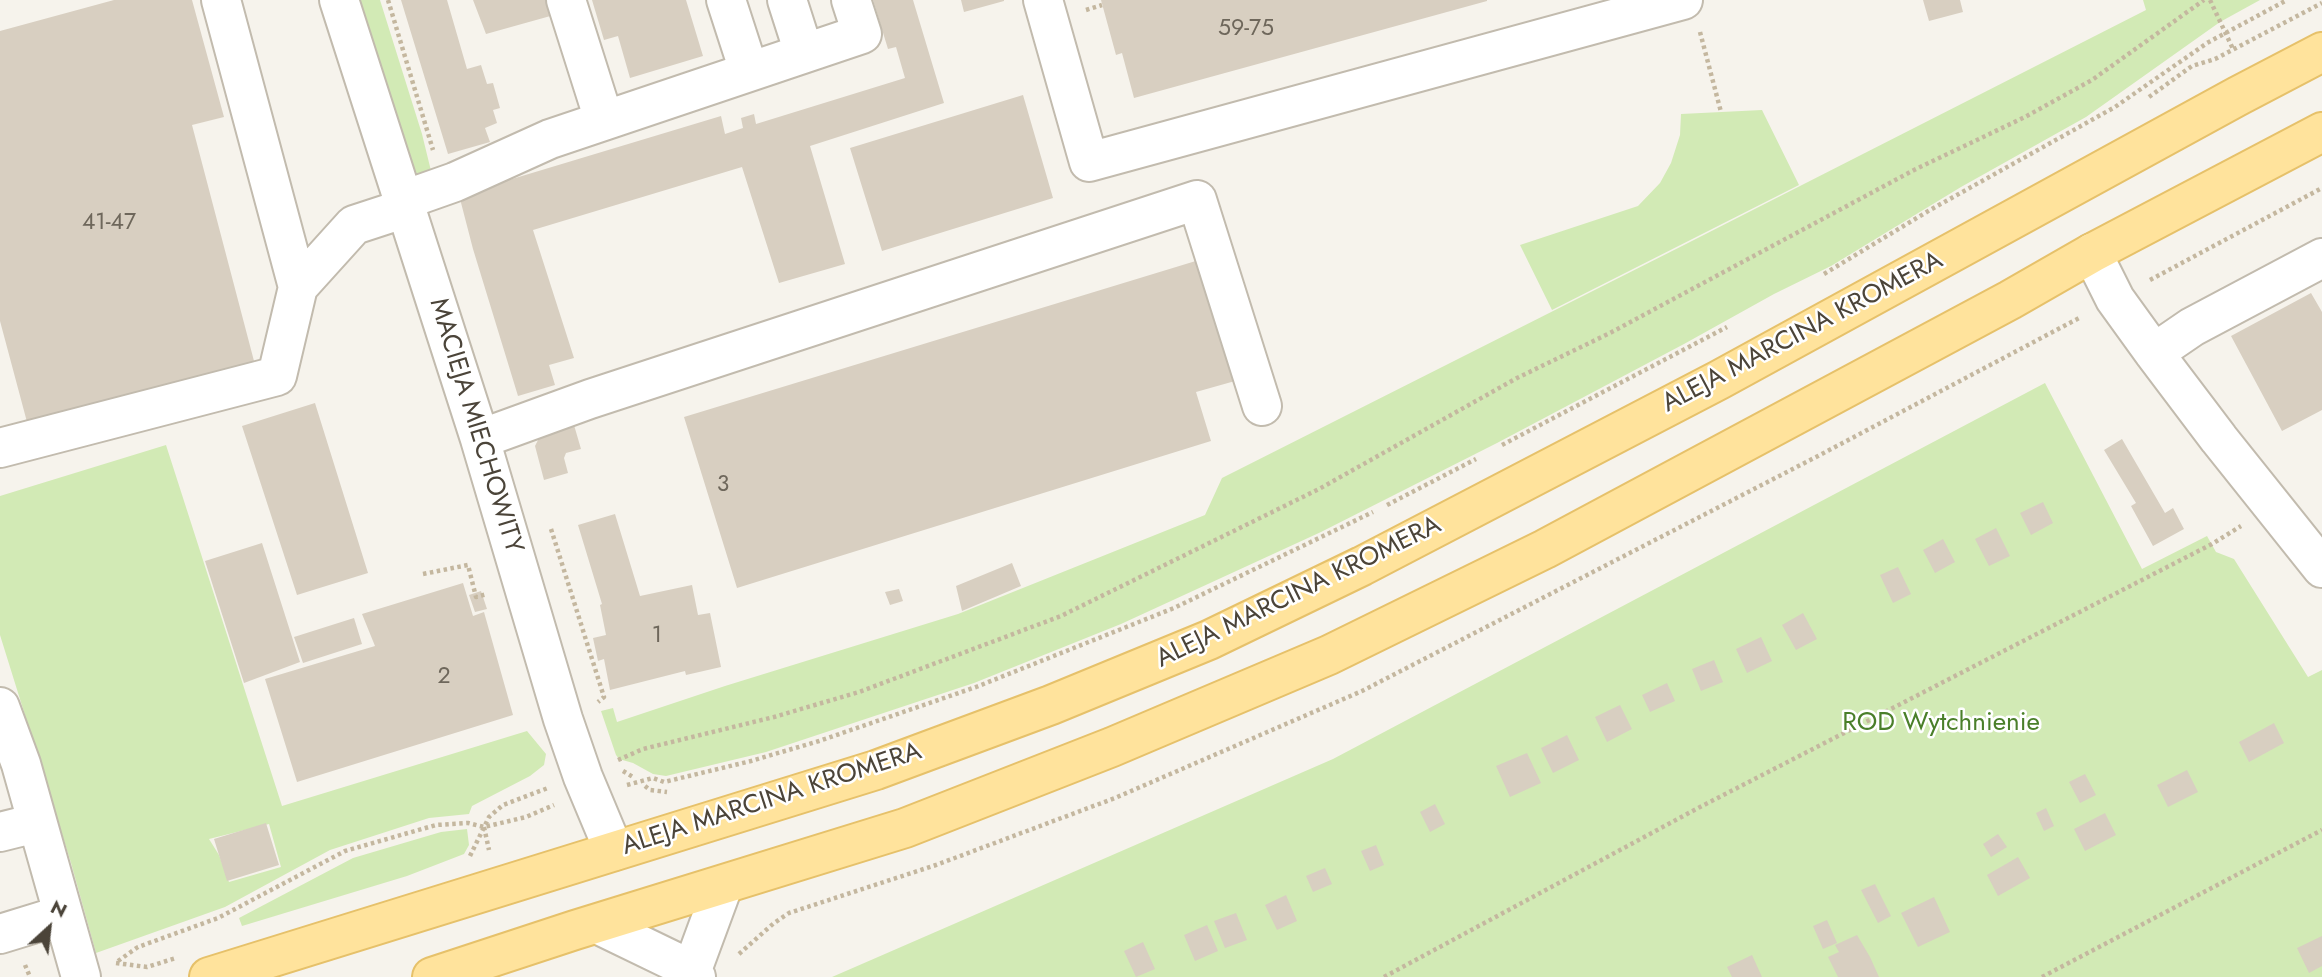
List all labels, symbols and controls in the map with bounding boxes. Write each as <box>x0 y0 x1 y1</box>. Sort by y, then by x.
house number: 59-75 <box>1218 15 1274 43</box>
house number: 41-47 <box>82 209 136 237</box>
street label: ALEJA MARCINA KROMERA <box>1657 246 1949 420</box>
street label: MACIEJA MIECHOWITY <box>421 295 529 557</box>
house number: 3 <box>717 471 729 499</box>
street label: ALEJA MARCINA KROMERA <box>1151 510 1447 676</box>
house number: 1 <box>652 622 662 650</box>
house number: 2 <box>437 663 451 691</box>
park label: ROD Wytchnienie <box>1842 708 2040 740</box>
street label: ALEJA MARCINA KROMERA <box>618 737 926 863</box>
north arrow <box>14 893 84 963</box>
text: N <box>46 893 72 924</box>

